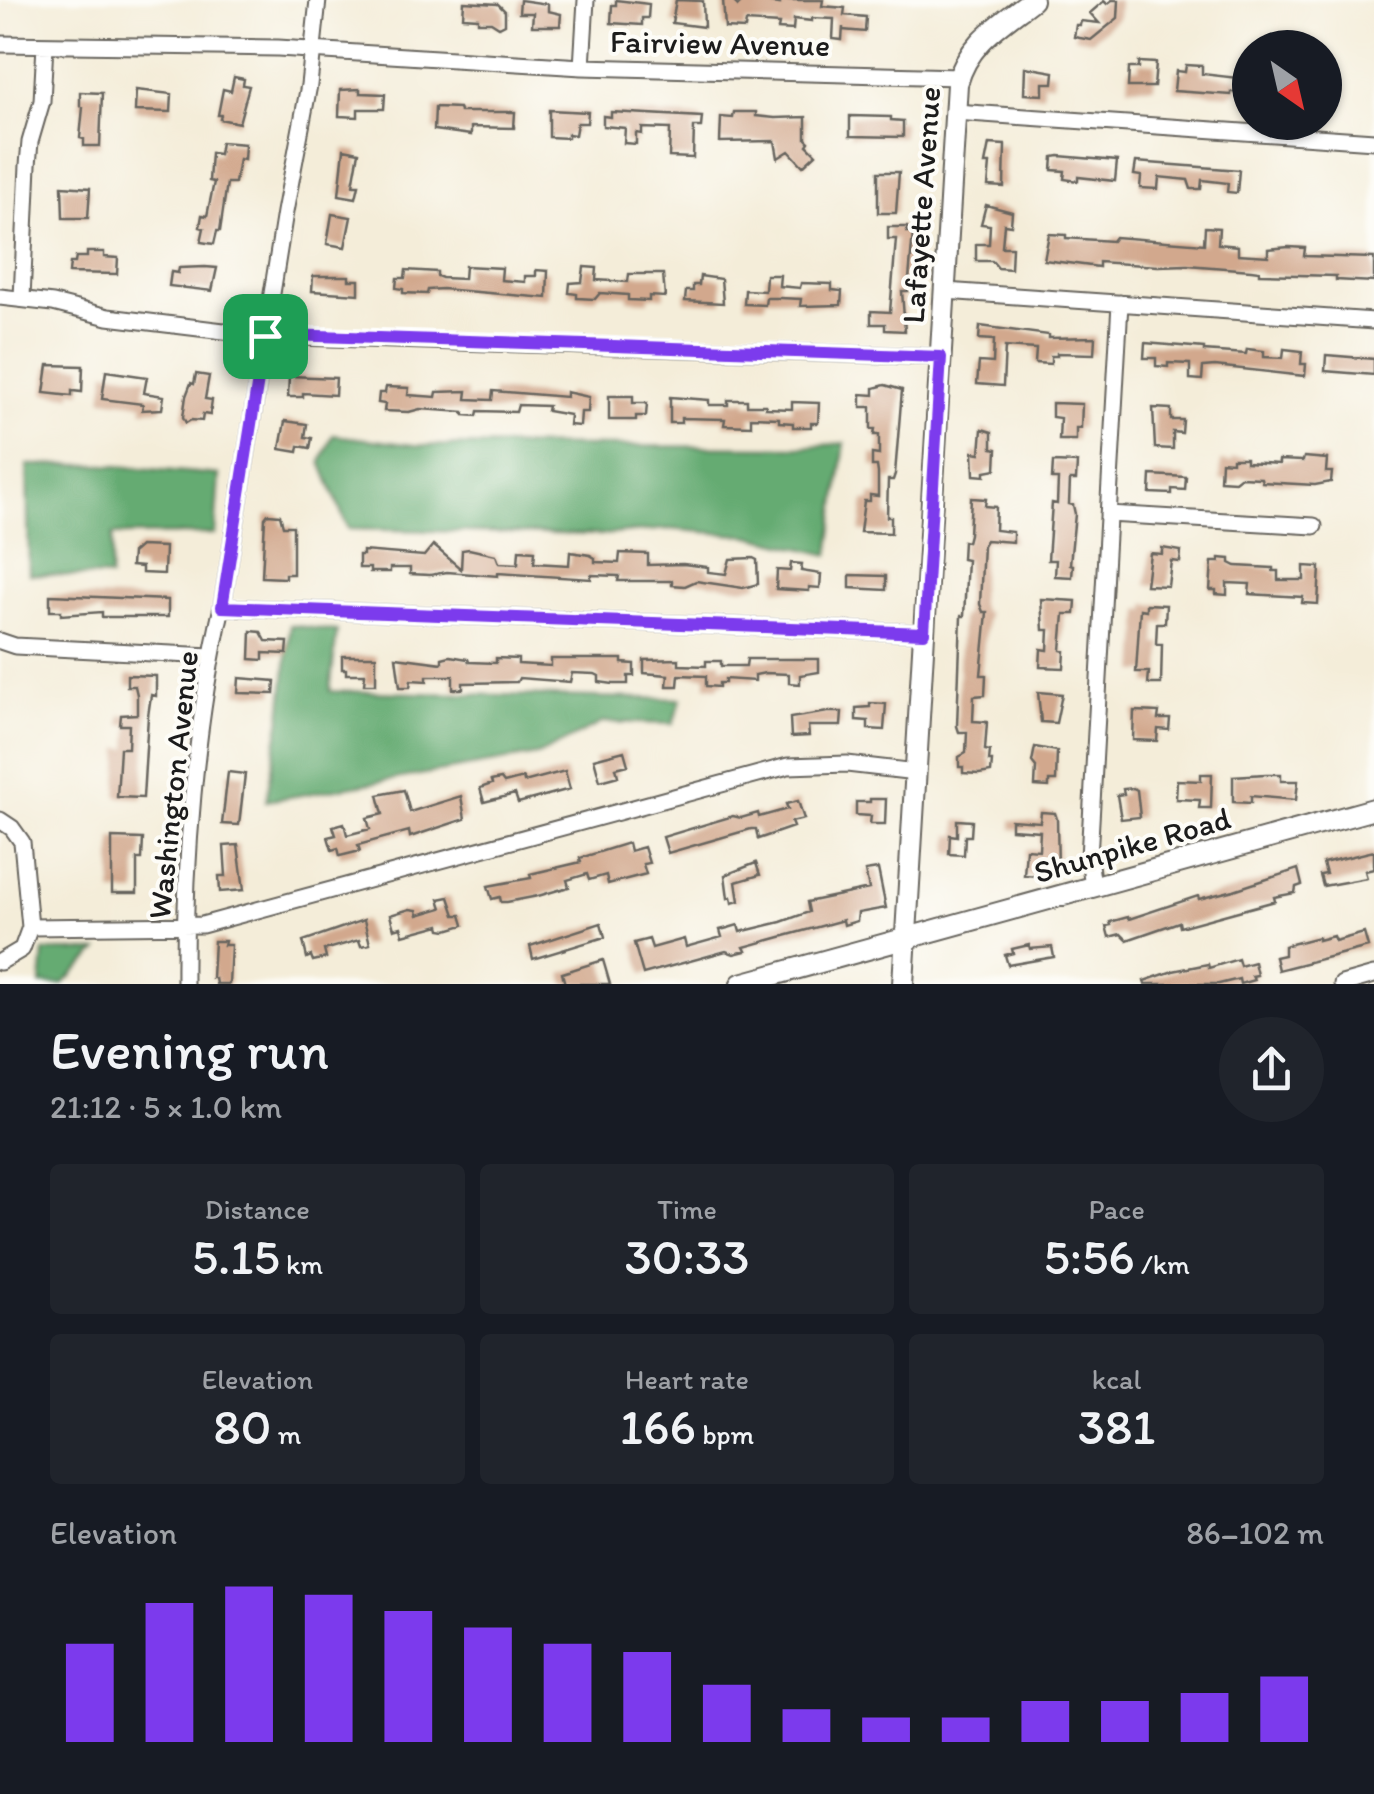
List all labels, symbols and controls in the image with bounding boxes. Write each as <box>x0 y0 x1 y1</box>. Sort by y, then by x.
street label: Fairview Avenue <box>610 22 830 64</box>
north arrow <box>1232 30 1342 140</box>
map controls <box>1232 30 1342 140</box>
street label: Lafayette Avenue <box>894 85 948 325</box>
pin <box>223 294 308 379</box>
icon: arrive <box>238 309 293 364</box>
street label: Washington Avenue <box>140 649 206 921</box>
street label: Shunpike Road <box>1029 799 1235 891</box>
text: Evening run <box>50 1017 329 1083</box>
button: share <box>1219 1017 1324 1122</box>
text: 21:12 · 5 × 1.0 km <box>50 1088 282 1126</box>
text: Distance <box>205 1192 310 1226</box>
text: Time <box>657 1192 717 1226</box>
text: Pace <box>1089 1192 1145 1226</box>
text: 5.15 <box>192 1226 280 1287</box>
text: 30:33 <box>625 1226 749 1287</box>
text: 5:56 <box>1044 1226 1135 1287</box>
text: km <box>280 1247 323 1281</box>
text: /km <box>1135 1247 1190 1281</box>
text: Elevation <box>202 1362 313 1396</box>
text: Heart rate <box>625 1362 749 1396</box>
text: kcal <box>1092 1362 1142 1396</box>
text: 80 <box>213 1396 272 1457</box>
text: 166 <box>620 1396 696 1457</box>
text: 381 <box>1078 1396 1156 1457</box>
text: m <box>272 1417 301 1451</box>
text: bpm <box>696 1417 754 1451</box>
text: Elevation <box>50 1514 177 1552</box>
text: 86–102 m <box>1186 1514 1324 1552</box>

